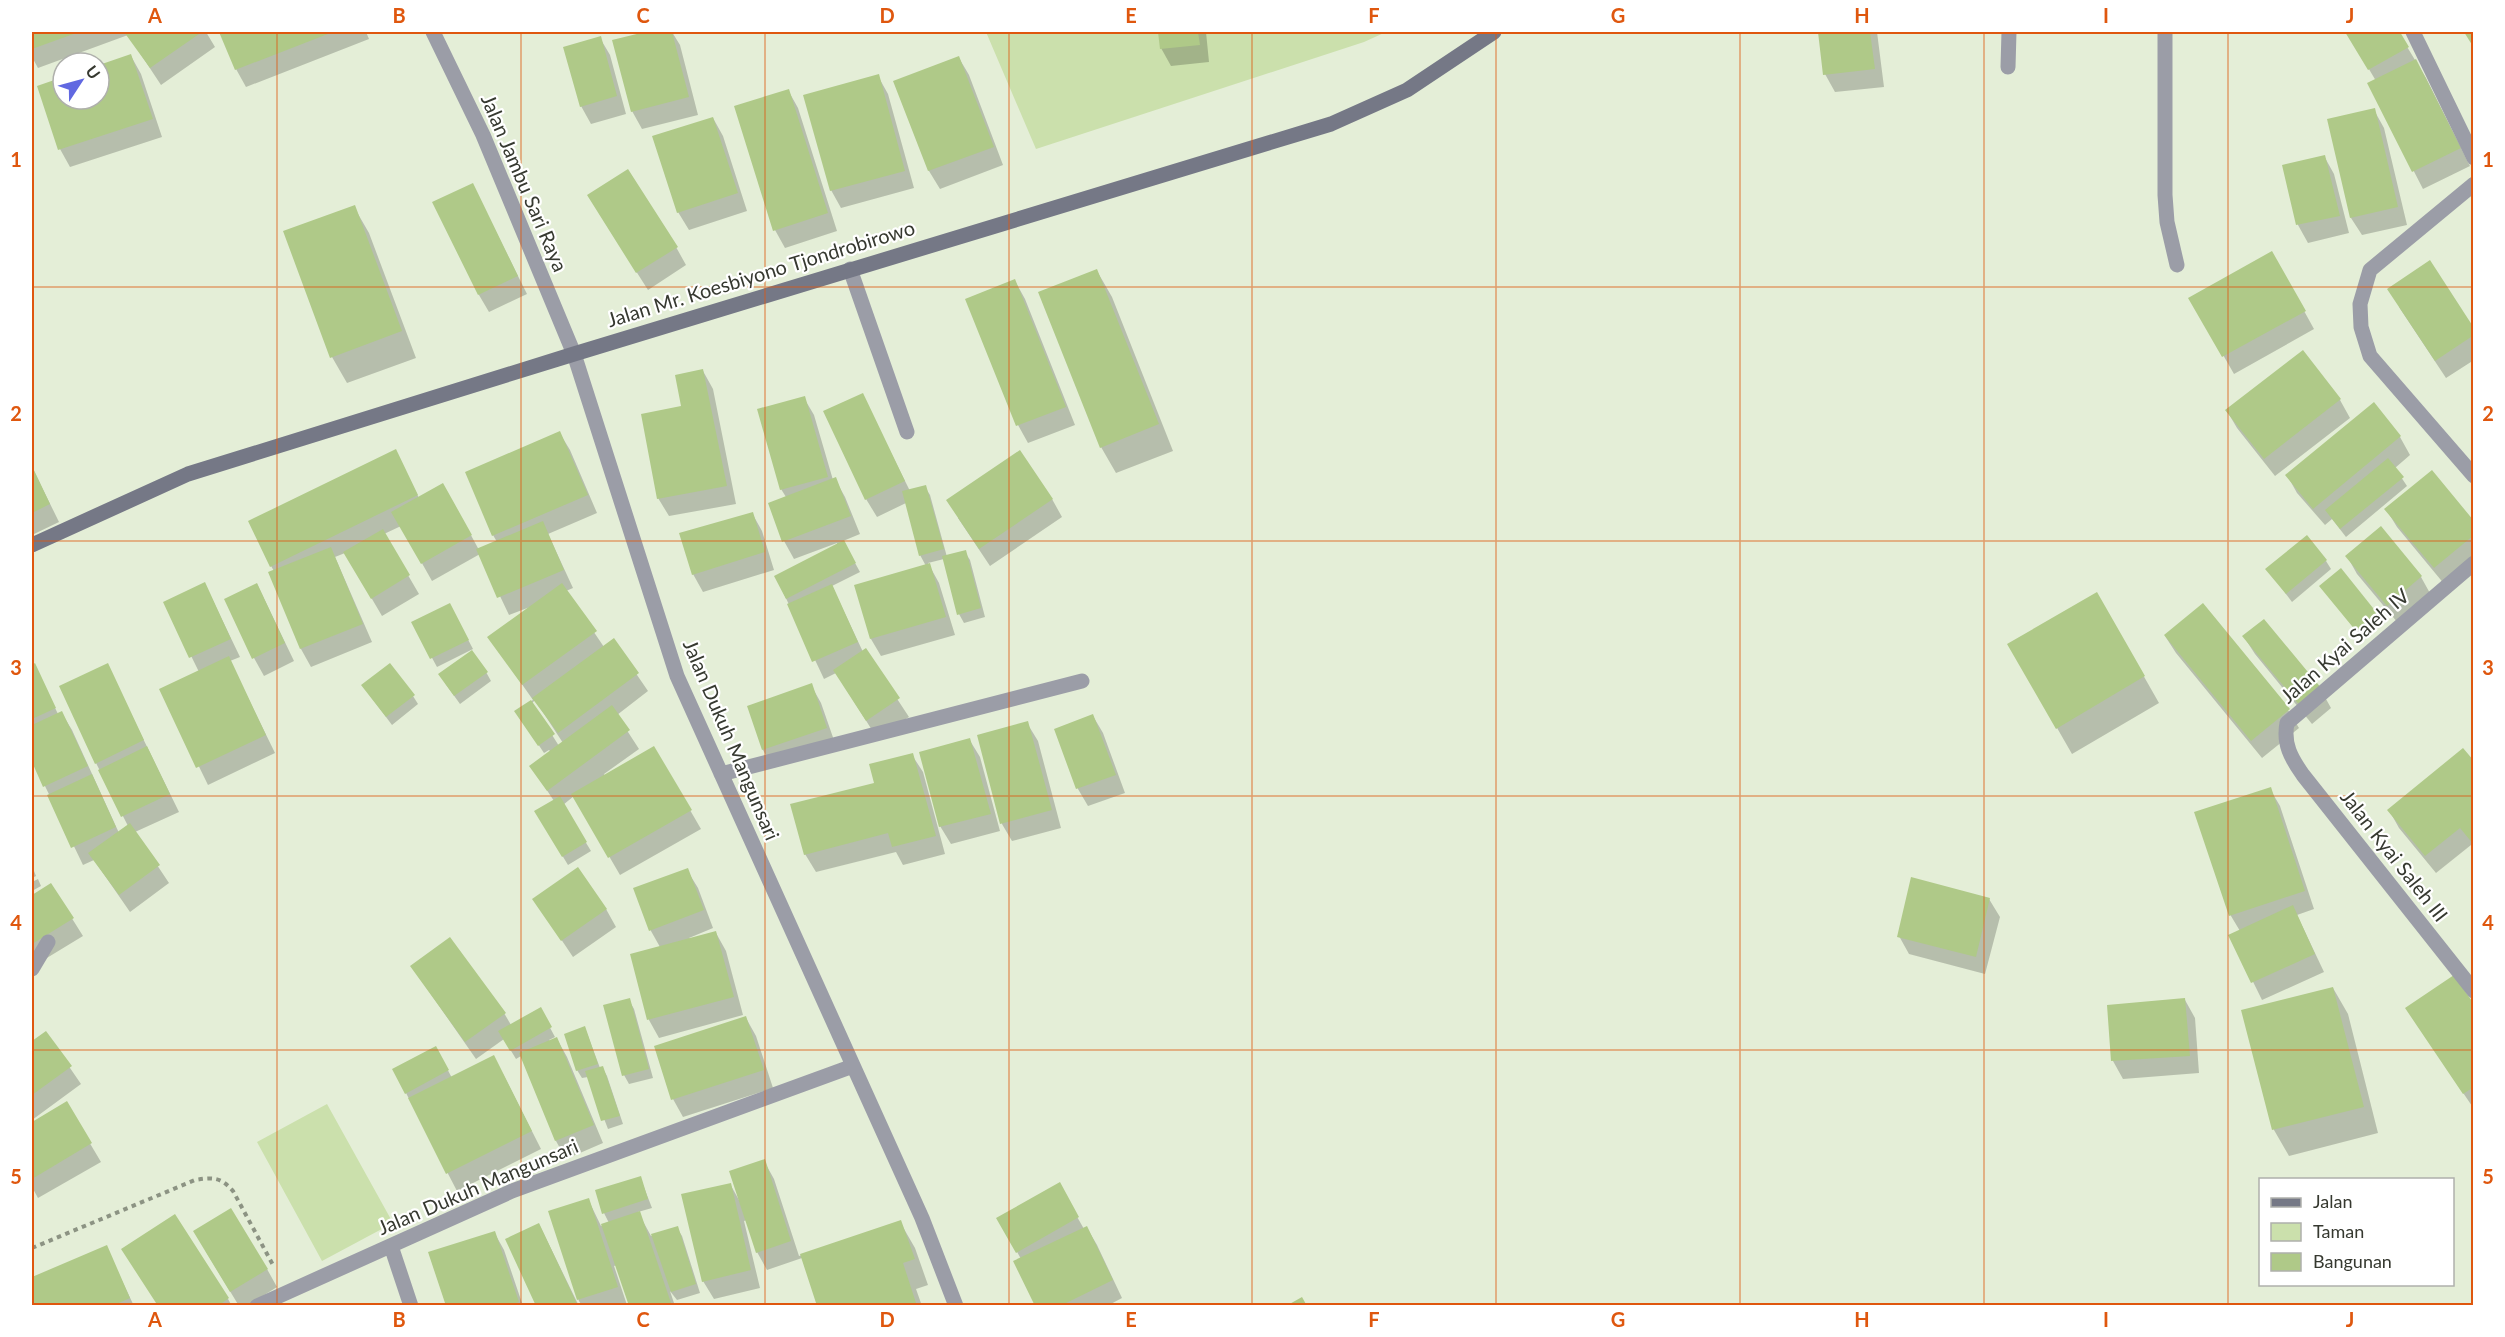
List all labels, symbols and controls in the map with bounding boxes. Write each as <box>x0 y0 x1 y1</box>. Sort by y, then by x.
text: A <box>147 3 162 27</box>
text: B <box>392 3 406 27</box>
text: C <box>636 3 650 27</box>
text: D <box>879 3 895 27</box>
text: E <box>1125 3 1137 27</box>
text: F <box>1368 3 1380 27</box>
text: G <box>1611 3 1625 27</box>
text: H <box>1854 3 1870 27</box>
text: I <box>2103 3 2109 27</box>
text: J <box>2346 3 2354 27</box>
north arrow <box>51 51 111 111</box>
text: U <box>82 61 105 82</box>
street label: Jalan Jambu Sari Raya <box>477 90 573 275</box>
text: 1 <box>10 147 22 171</box>
text: 1 <box>2482 147 2494 171</box>
street label: Jalan Mr. Koesbiyono Tjondrobirowo <box>604 215 917 331</box>
text: 2 <box>10 401 22 425</box>
text: 2 <box>2482 401 2494 425</box>
street label: Jalan Kyai Saleh IV <box>2275 583 2414 708</box>
street label: Jalan Dukuh Mangunsari <box>679 636 785 843</box>
text: 3 <box>10 655 22 679</box>
text: 3 <box>2482 655 2494 679</box>
street label: Jalan Kyai Saleh III <box>2336 785 2454 926</box>
text: 4 <box>10 910 22 934</box>
text: 4 <box>2482 910 2494 934</box>
street label: Jalan Dukuh Mangunsari <box>374 1133 581 1239</box>
text: 5 <box>10 1164 22 1188</box>
text: 5 <box>2482 1164 2494 1188</box>
legend <box>2259 1178 2454 1286</box>
text: Jalan <box>2313 1190 2352 1212</box>
text: Taman <box>2313 1220 2364 1242</box>
text: Bangunan <box>2313 1250 2392 1272</box>
text: A <box>147 1307 162 1331</box>
text: B <box>392 1307 406 1331</box>
text: C <box>636 1307 650 1331</box>
text: D <box>879 1307 895 1331</box>
text: E <box>1125 1307 1137 1331</box>
text: F <box>1368 1307 1380 1331</box>
text: G <box>1611 1307 1625 1331</box>
text: H <box>1854 1307 1870 1331</box>
text: I <box>2103 1307 2109 1331</box>
text: J <box>2346 1307 2354 1331</box>

